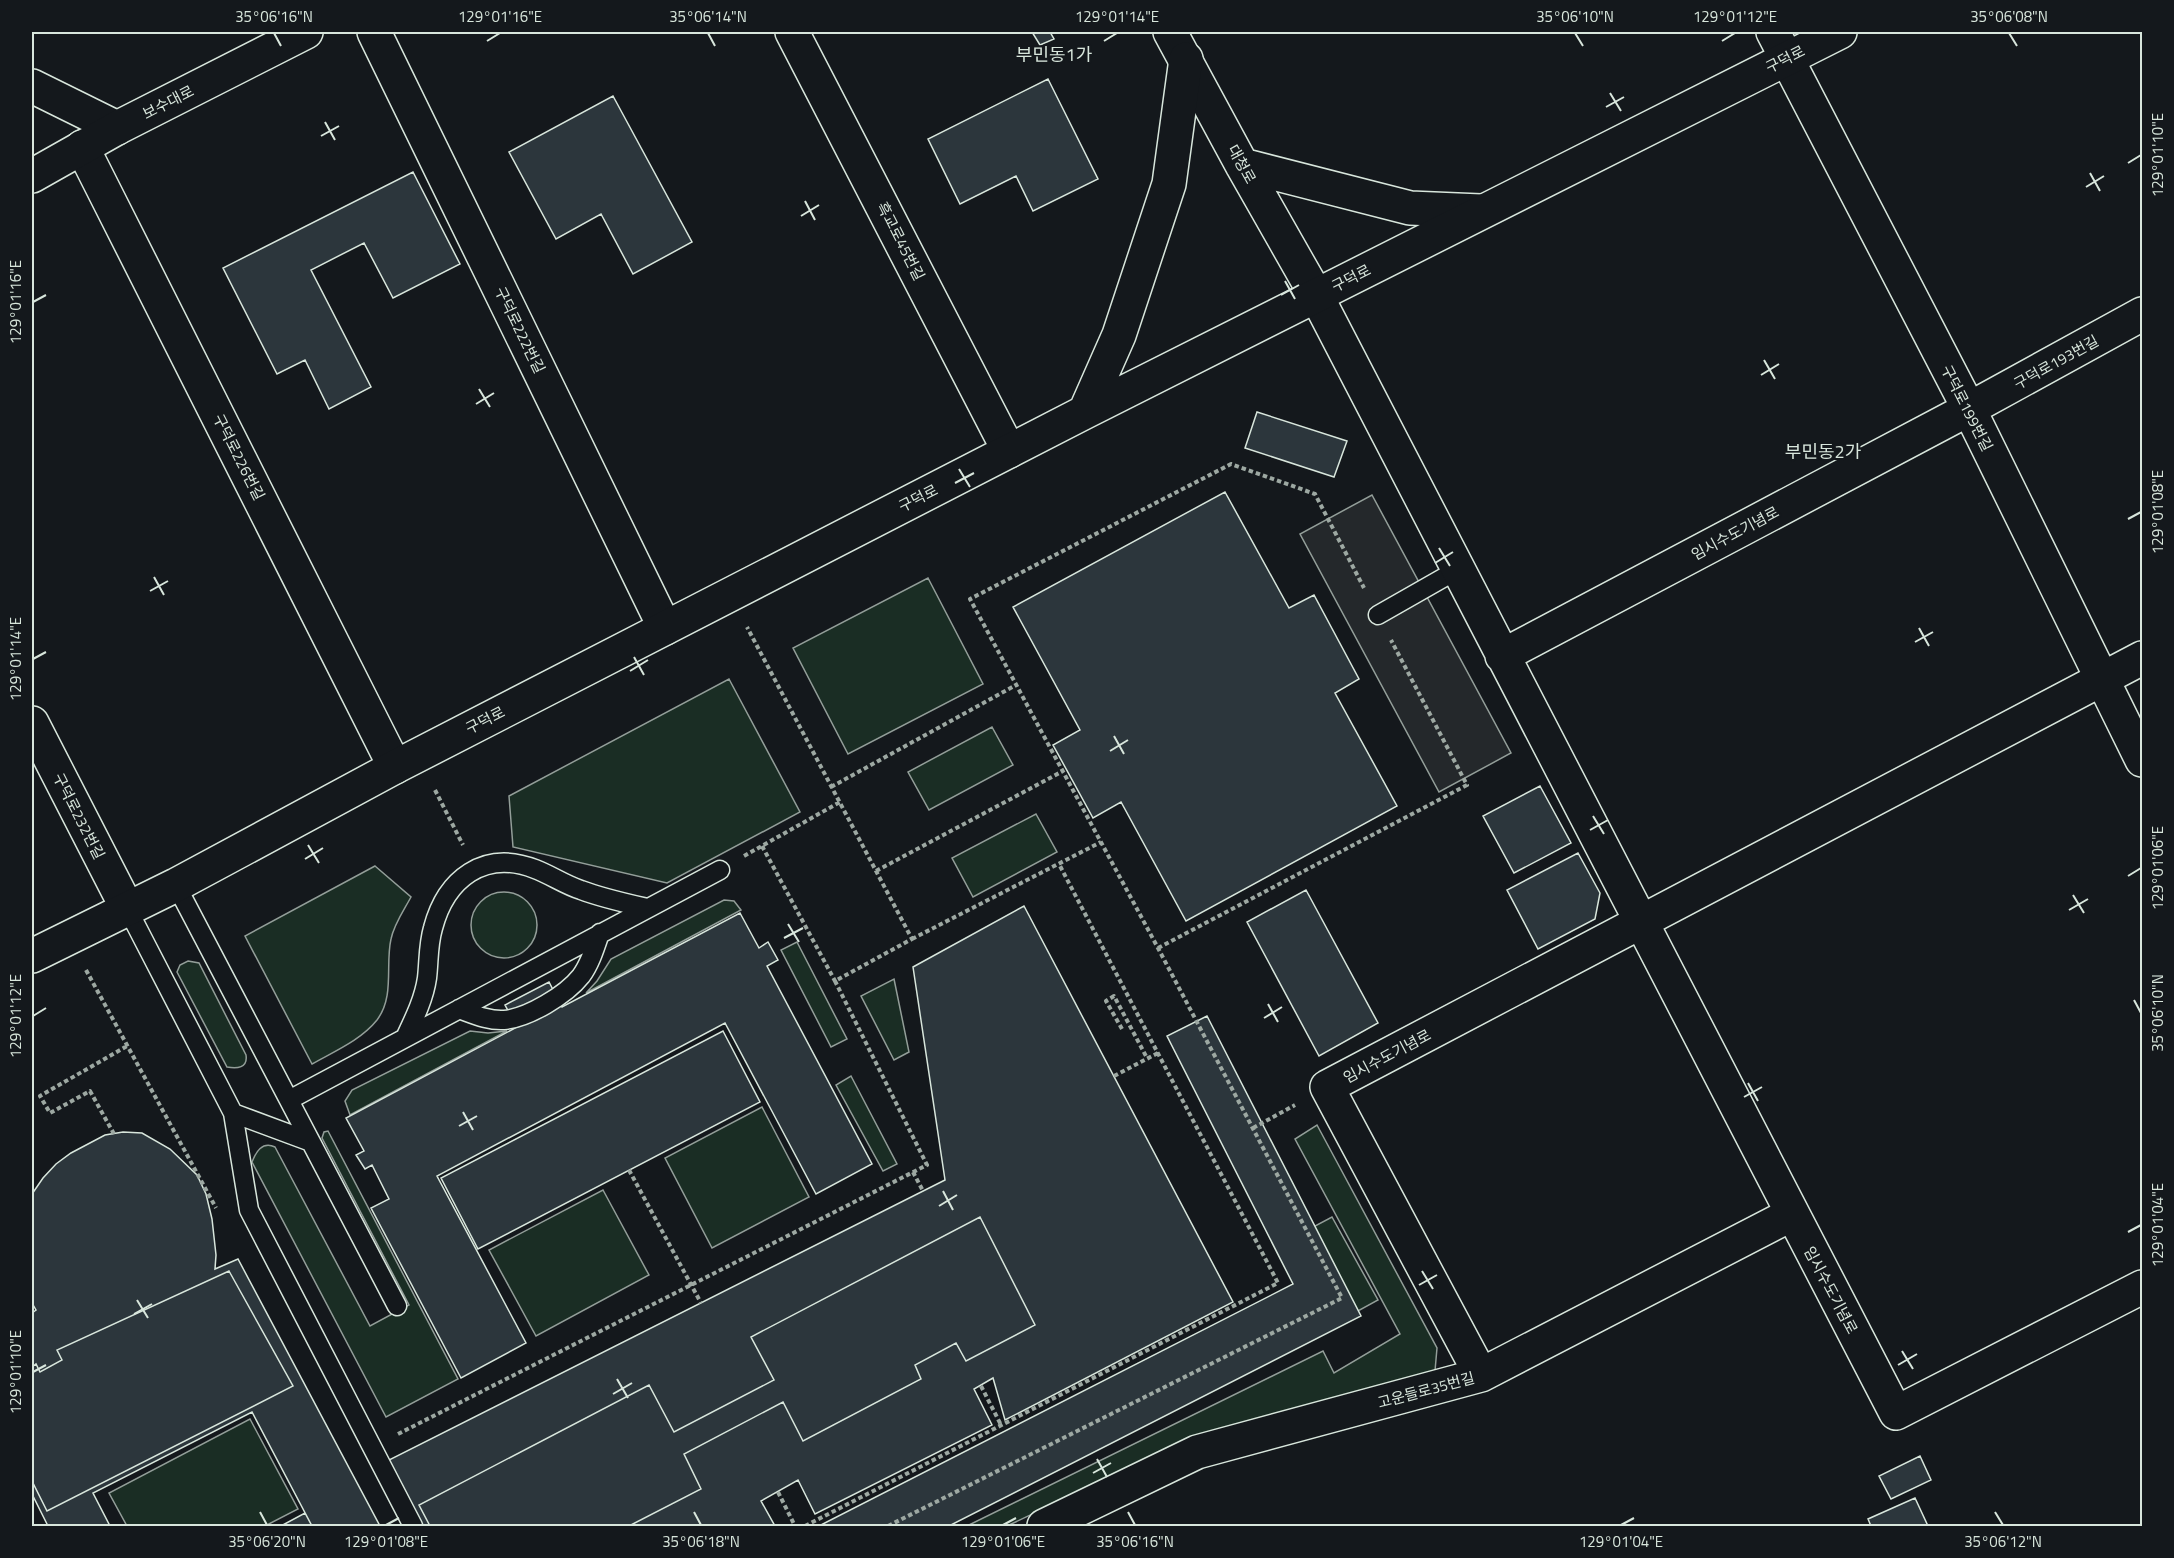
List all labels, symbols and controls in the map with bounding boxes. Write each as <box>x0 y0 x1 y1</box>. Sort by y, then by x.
text: 35°06'16"N <box>235 5 313 28</box>
text: 129°01'16"E <box>458 5 542 28</box>
text: 35°06'14"N <box>669 5 747 28</box>
text: 129°01'14"E <box>1075 5 1159 28</box>
text: 35°06'10"N <box>1536 5 1614 28</box>
text: 129°01'12"E <box>1693 5 1777 28</box>
text: 35°06'08"N <box>1970 5 2048 28</box>
street label: 구덕로 <box>1761 39 1809 79</box>
district label: 부민동1가 <box>1016 41 1093 68</box>
street label: 보수대로 <box>138 79 198 125</box>
text: 129°01'10"E <box>2146 113 2169 197</box>
street label: 대청로 <box>1222 140 1262 188</box>
street label: 흑교로45번길 <box>871 198 931 284</box>
street label: 구덕로 <box>1327 258 1375 298</box>
text: 129°01'16"E <box>4 260 27 344</box>
street label: 구덕로222번길 <box>489 283 551 377</box>
street label: 구덕로193번길 <box>2009 329 2103 395</box>
street label: 구덕로199번길 <box>1935 361 1999 455</box>
street label: 구덕로226번길 <box>207 410 271 504</box>
district label: 부민동2가 <box>1785 438 1862 465</box>
text: 129°01'08"E <box>2146 470 2169 554</box>
street label: 구덕로 <box>894 478 942 518</box>
street label: 임시수도기념로 <box>1687 500 1783 566</box>
text: 129°01'14"E <box>4 617 27 701</box>
street label: 구덕로 <box>461 700 509 740</box>
street label: 구덕로232번길 <box>47 769 111 863</box>
text: 129°01'06"E <box>2146 826 2169 910</box>
text: 129°01'12"E <box>4 974 27 1058</box>
text: 35°06'10"N <box>2146 974 2169 1052</box>
street label: 임시수도기념로 <box>1339 1023 1435 1089</box>
text: 129°01'04"E <box>2146 1183 2169 1267</box>
street label: 임시수도기념로 <box>1798 1242 1864 1338</box>
text: 129°01'10"E <box>4 1330 27 1414</box>
street label: 고운들로35번길 <box>1375 1366 1477 1414</box>
text: 35°06'20"N <box>228 1530 306 1553</box>
text: 129°01'08"E <box>344 1530 428 1553</box>
text: 35°06'18"N <box>662 1530 740 1553</box>
text: 129°01'06"E <box>961 1530 1045 1553</box>
text: 35°06'16"N <box>1096 1530 1174 1553</box>
text: 129°01'04"E <box>1579 1530 1663 1553</box>
text: 35°06'12"N <box>1964 1530 2042 1553</box>

